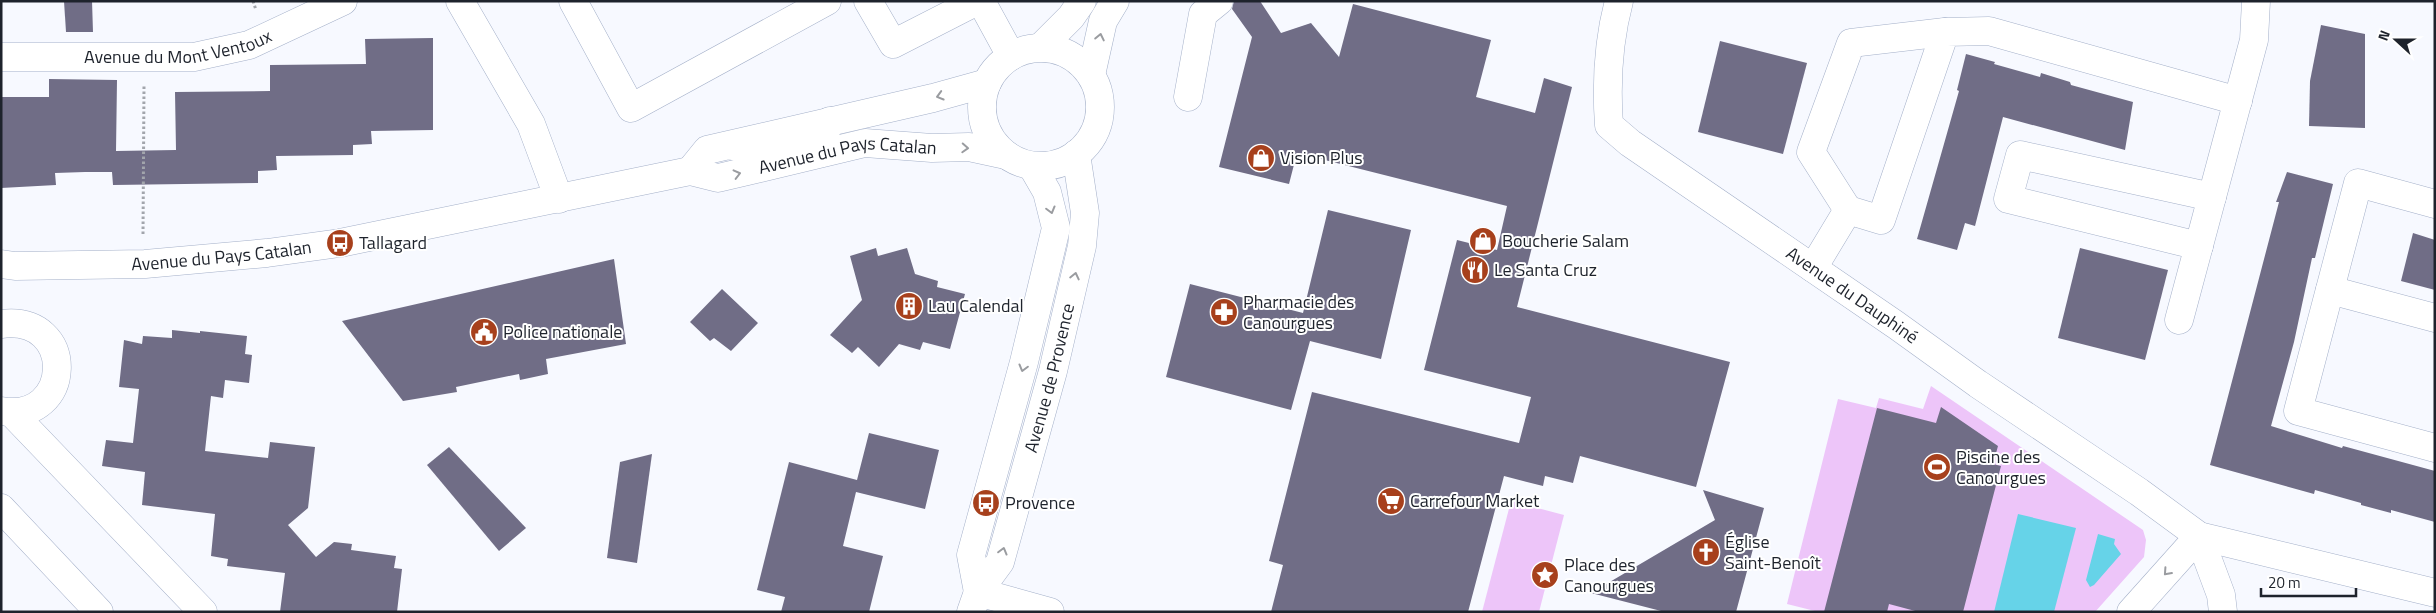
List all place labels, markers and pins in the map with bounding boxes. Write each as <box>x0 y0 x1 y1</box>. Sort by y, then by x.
shop icon: Vision Plus <box>1246 143 1276 173</box>
place label: Vision Plus <box>1280 144 1363 171</box>
shop icon: Boucherie Salam <box>1468 226 1498 256</box>
place label: Boucherie Salam <box>1502 227 1629 254</box>
bus stop icon: Tallagard <box>325 228 355 258</box>
place label: Tallagard <box>359 229 427 256</box>
restaurant icon: Le Santa Cruz <box>1460 255 1490 285</box>
place label: Le Santa Cruz <box>1494 256 1597 283</box>
place label: Pharmacie des Canourgues <box>1243 288 1354 336</box>
building icon: Lau Calendal <box>894 291 924 321</box>
place label: Lau Calendal <box>928 292 1024 319</box>
pharmacy icon: Pharmacie des Canourgues <box>1209 297 1239 327</box>
public building icon: Police nationale <box>469 317 499 347</box>
place label: Police nationale <box>503 318 622 345</box>
place label: Piscine des Canourgues <box>1956 443 2046 491</box>
sports icon: Piscine des Canourgues <box>1922 452 1952 482</box>
supermarket icon: Carrefour Market <box>1376 486 1406 516</box>
place label: Carrefour Market <box>1410 487 1540 514</box>
bus stop icon: Provence <box>971 488 1001 518</box>
place label: Provence <box>1005 489 1075 516</box>
place label: Église Saint-Benoît <box>1725 528 1821 576</box>
church icon: Église Saint-Benoît <box>1691 537 1721 567</box>
place label: Place des Canourgues <box>1564 551 1654 599</box>
place icon: Place des Canourgues <box>1530 560 1560 590</box>

